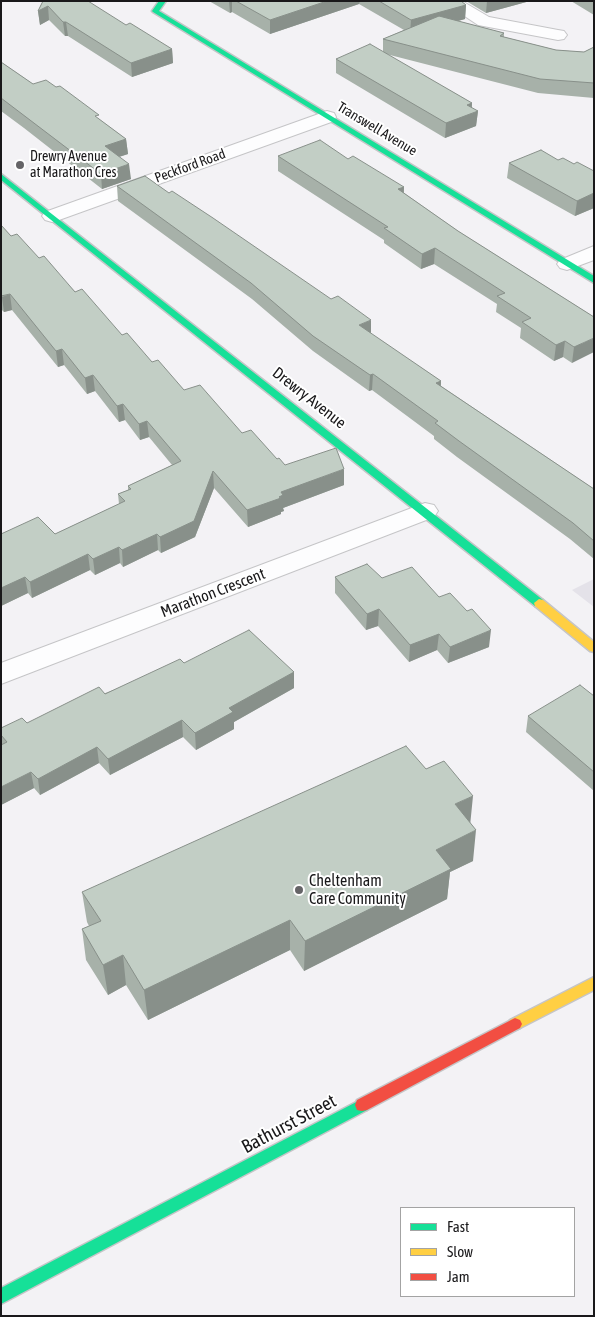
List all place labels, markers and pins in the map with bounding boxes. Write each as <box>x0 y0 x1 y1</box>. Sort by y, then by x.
place label: Drewry Avenue at Marathon Cres <box>30 149 117 182</box>
marker: Drewry Avenue at Marathon Cres <box>14 159 26 171</box>
place label: Cheltenham Care Community <box>309 871 406 909</box>
marker: Cheltenham Care Community <box>293 884 305 896</box>

